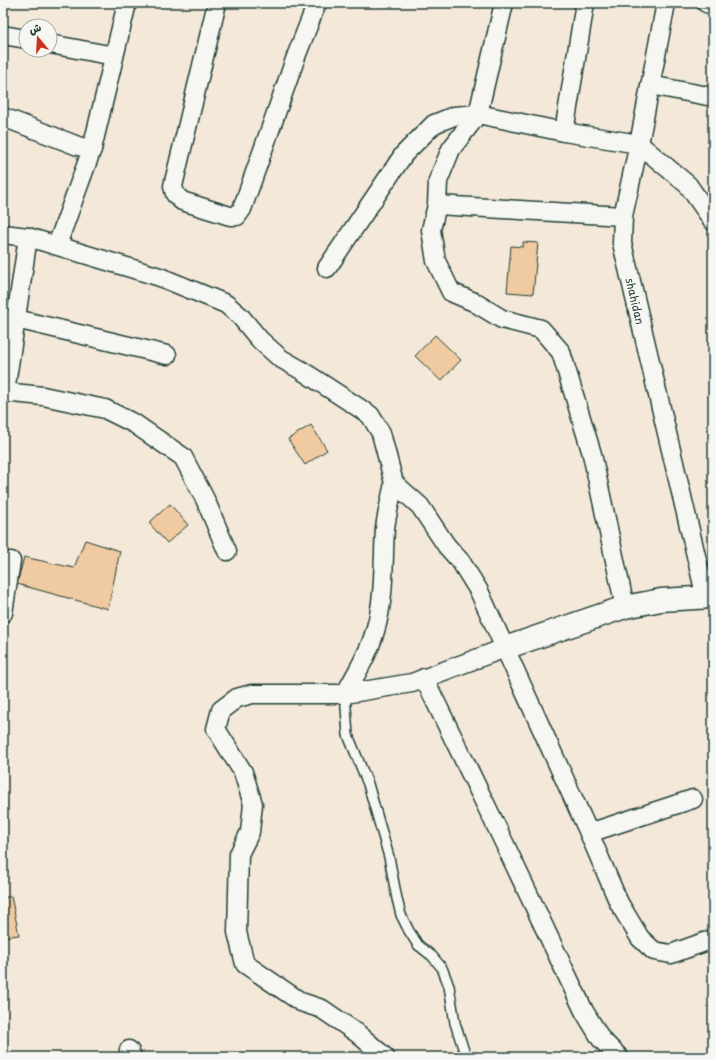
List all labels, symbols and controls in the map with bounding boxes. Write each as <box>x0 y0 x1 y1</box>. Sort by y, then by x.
north arrow <box>18 18 58 58</box>
text: ش <box>26 18 43 38</box>
street label: shahidan <box>622 276 649 326</box>

